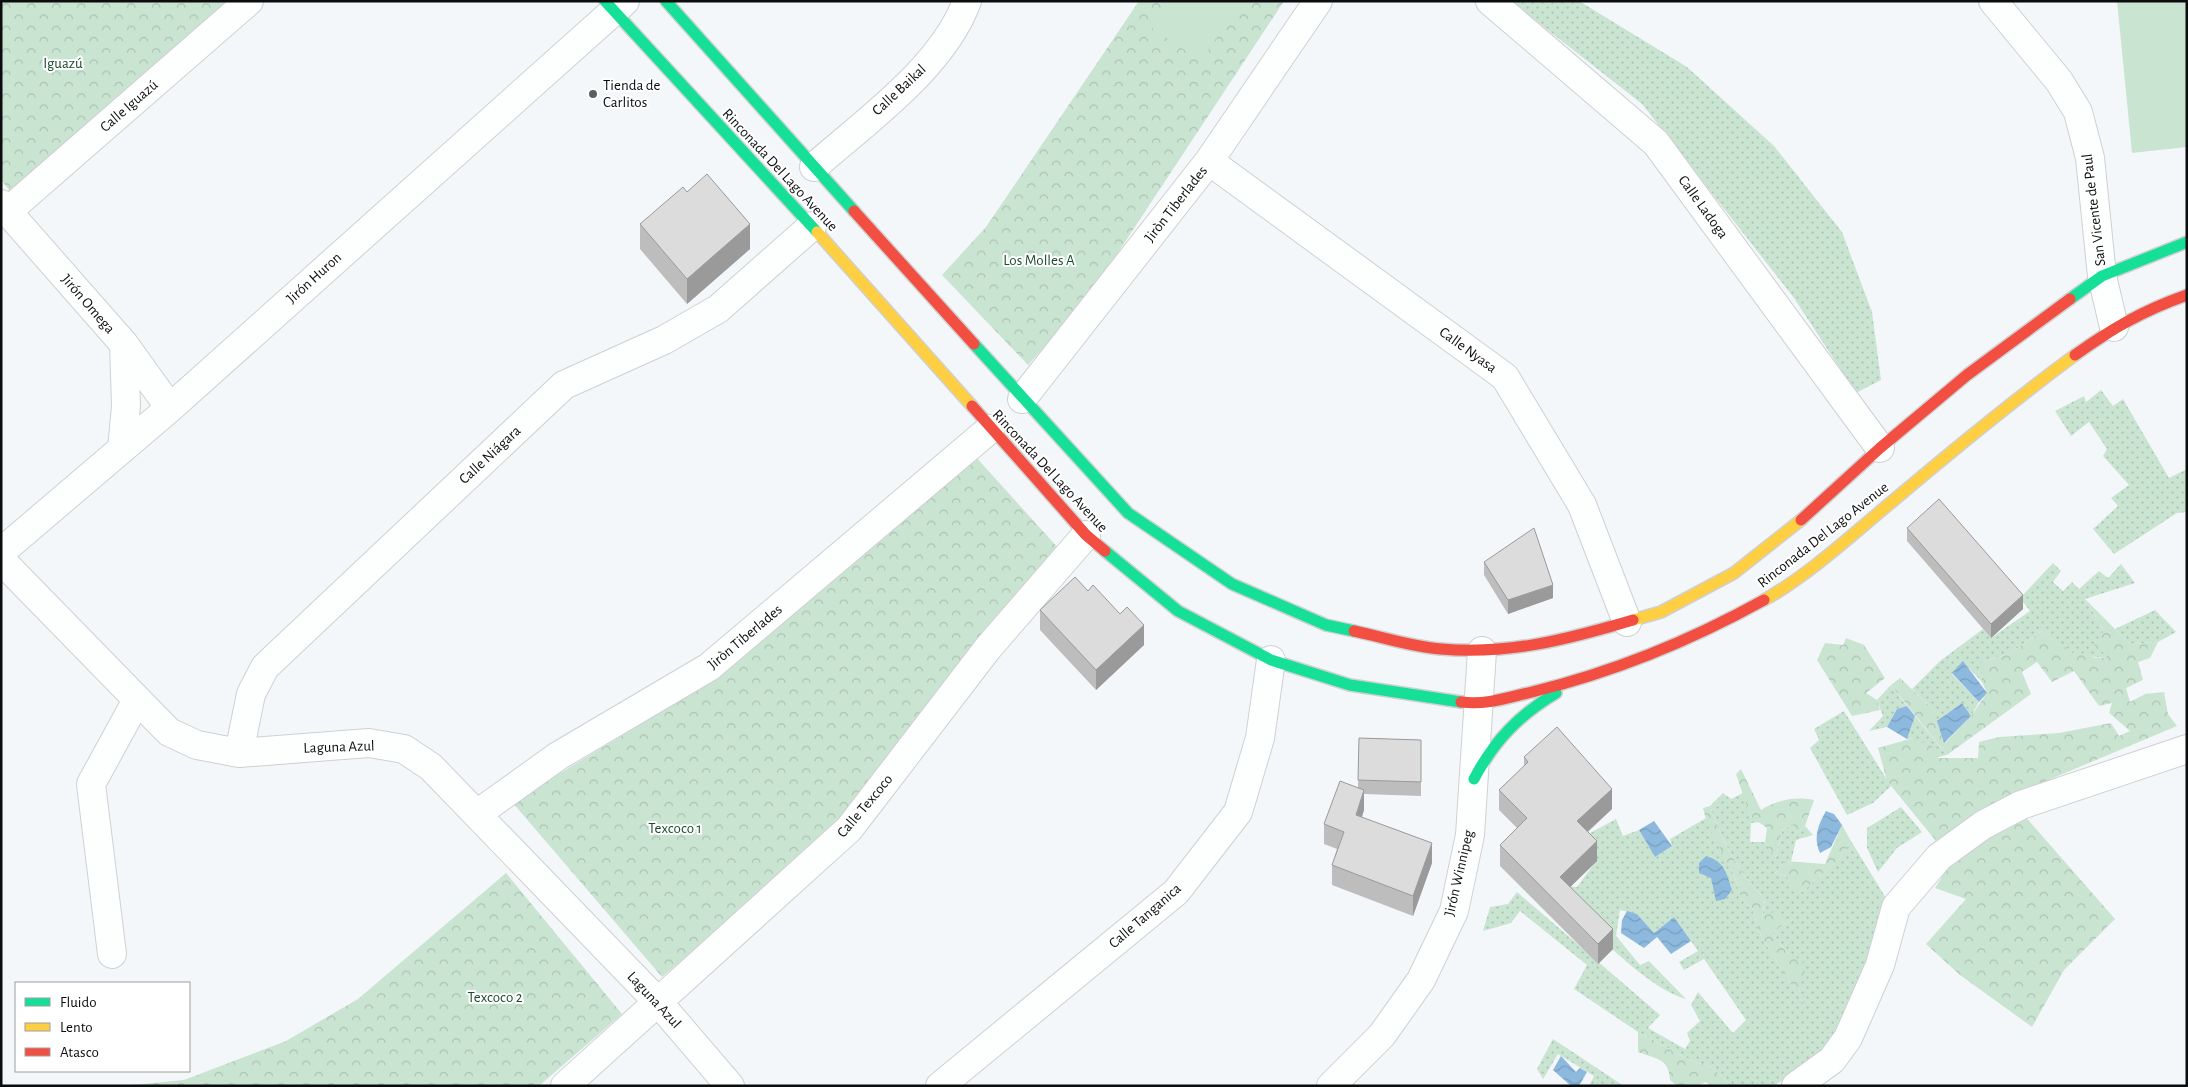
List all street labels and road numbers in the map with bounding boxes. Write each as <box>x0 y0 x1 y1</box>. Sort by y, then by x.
street label: Calle Baikal <box>869 62 929 118</box>
street label: Calle Iguazú <box>97 77 161 135</box>
street label: Rinconada Del Lago Avenue <box>719 106 841 234</box>
street label: San Vicente de Paul <box>2080 153 2108 267</box>
street label: Jiròn Tiberlades <box>1142 163 1210 245</box>
street label: Calle Ladoga <box>1675 173 1731 241</box>
street label: Jirón Huron <box>284 250 344 306</box>
street label: Jirón Omega <box>58 272 118 336</box>
street label: Calle Nyasa <box>1437 324 1500 376</box>
street label: Rinconada Del Lago Avenue <box>989 407 1111 535</box>
street label: Calle Niágara <box>456 423 524 487</box>
street label: Rinconada Del Lago Avenue <box>1755 479 1891 591</box>
street label: Jiròn Tiberlades <box>705 602 785 672</box>
street label: Laguna Azul <box>303 738 375 756</box>
street label: Calle Texcoco <box>834 772 896 840</box>
street label: Jirón Winnipeg <box>1442 828 1476 918</box>
street label: Calle Tanganica <box>1106 881 1184 951</box>
street label: Laguna Azul <box>624 969 684 1031</box>

